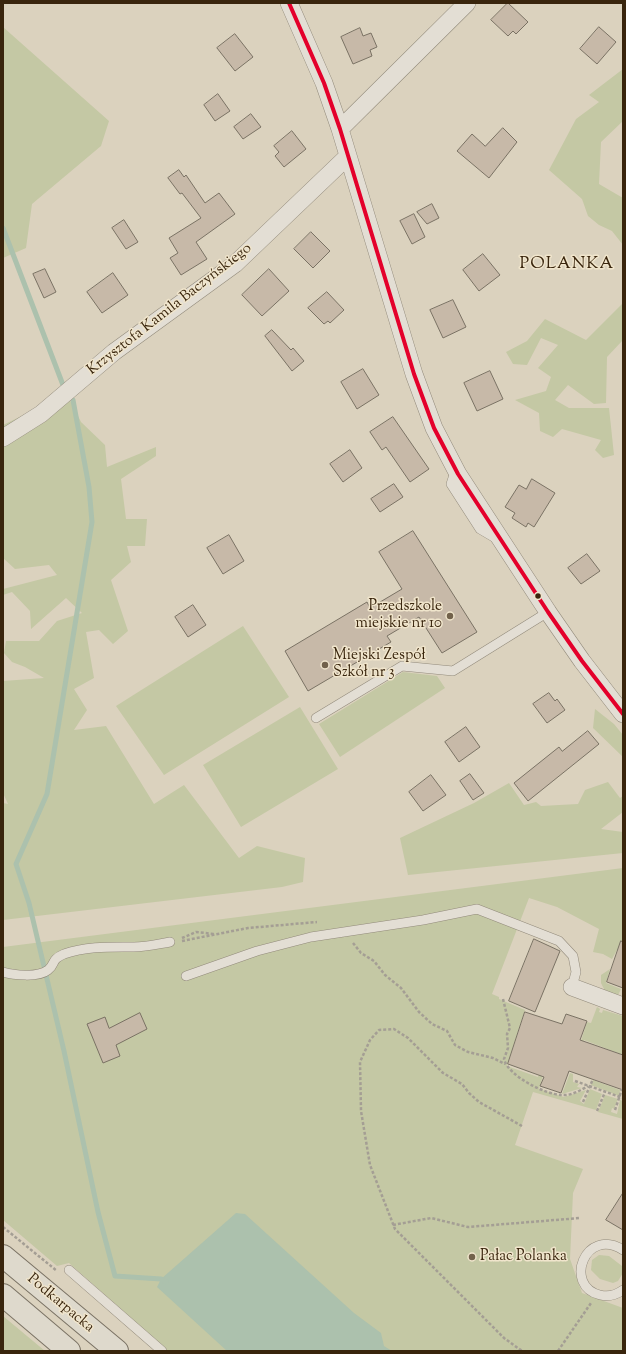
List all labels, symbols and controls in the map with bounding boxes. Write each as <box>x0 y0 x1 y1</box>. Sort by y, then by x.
street label: Krzysztofa Kamila Baczyńskiego <box>84 240 256 380</box>
district label: POLANKA <box>520 255 614 275</box>
unlabelled marker <box>533 591 543 601</box>
place label: Przedszkole miejskie nr 10 <box>355 598 442 633</box>
marker: Przedszkole miejskie nr 10 <box>445 611 455 621</box>
place label: Miejski Zespół Szkół nr 3 <box>333 647 426 682</box>
marker: Miejski Zespół Szkół nr 3 <box>320 660 330 670</box>
place label: Pałac Polanka <box>480 1248 567 1266</box>
marker: Pałac Polanka <box>467 1252 477 1262</box>
street label: Podkarpacka <box>23 1271 97 1337</box>

